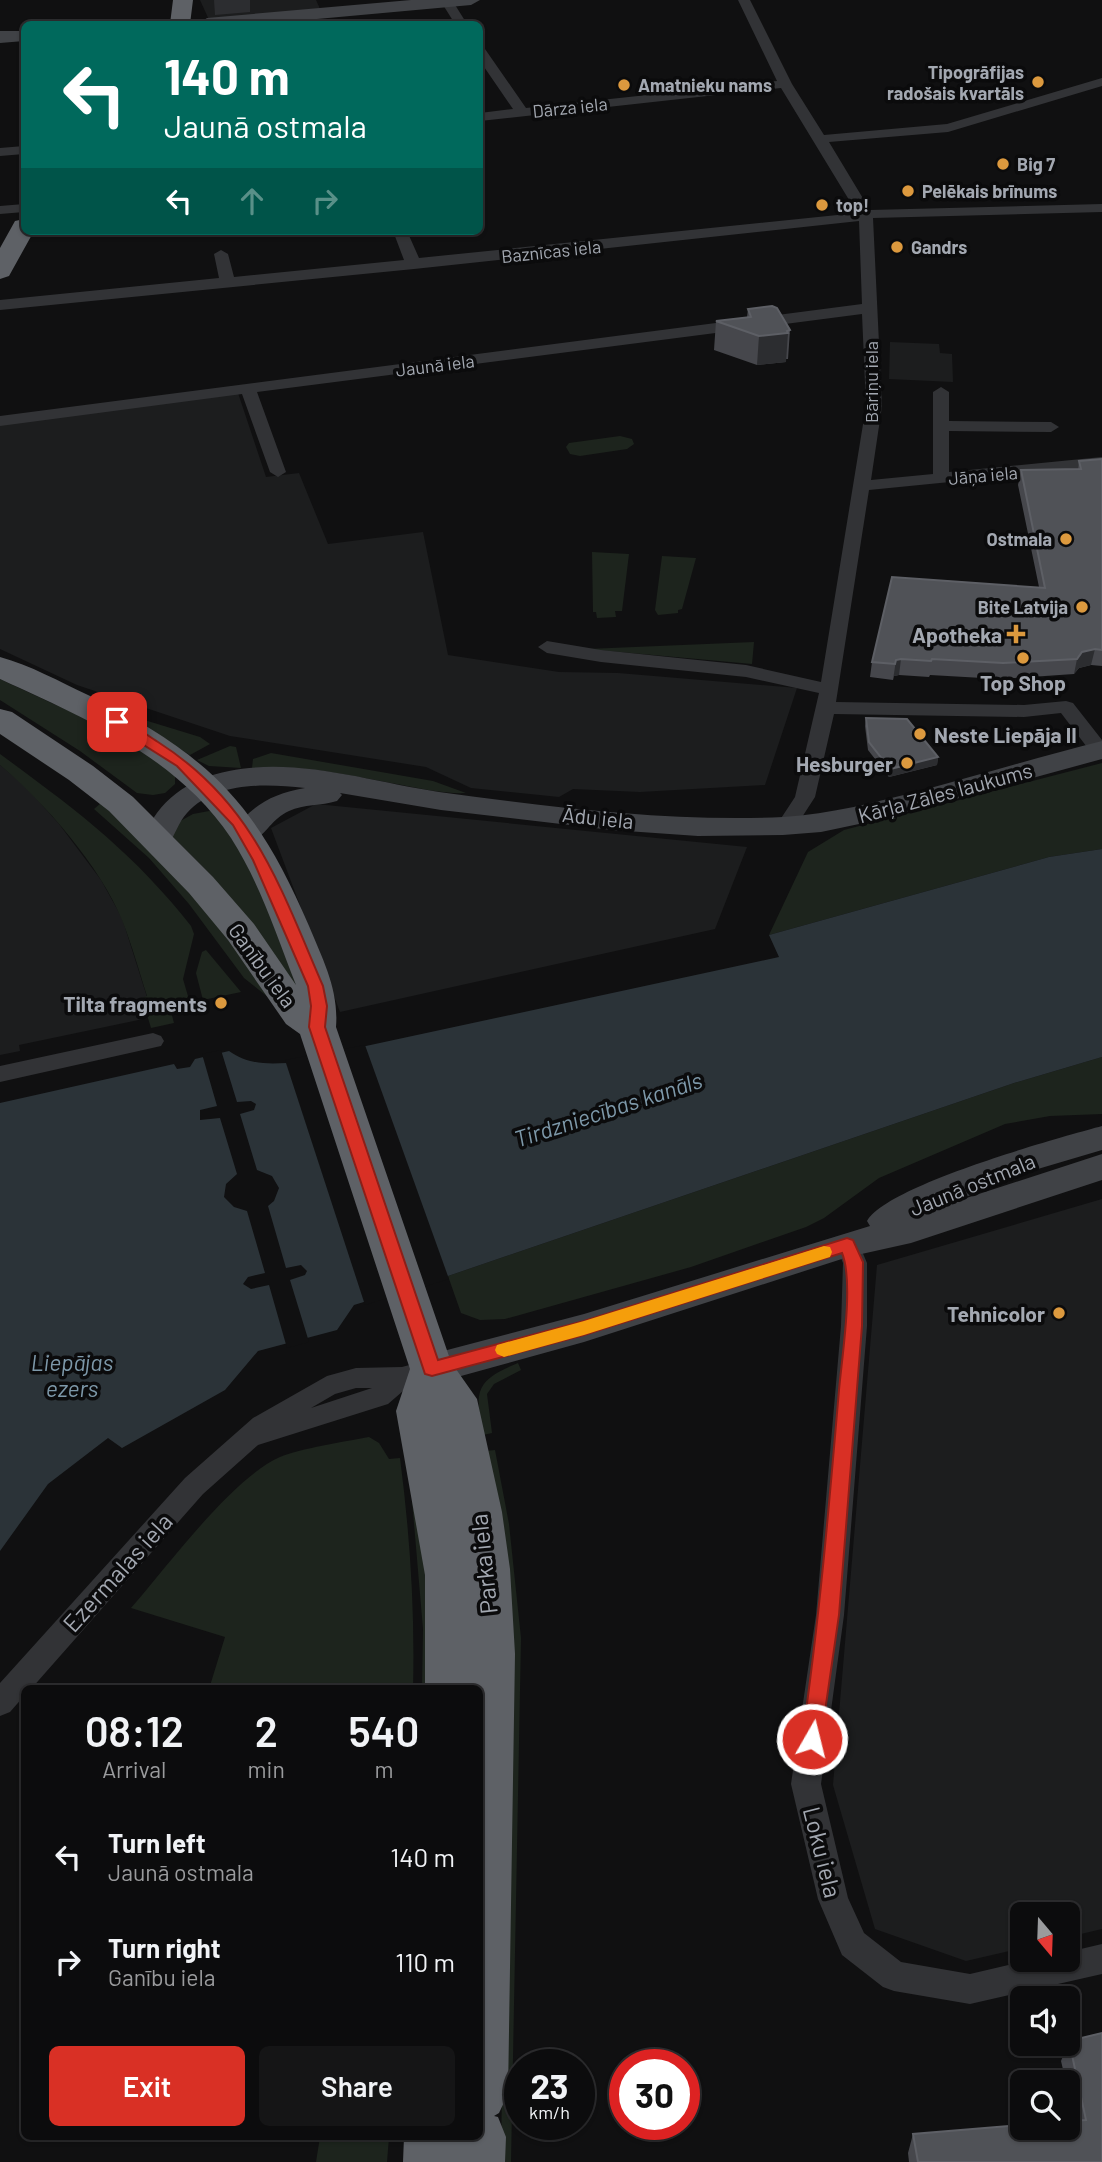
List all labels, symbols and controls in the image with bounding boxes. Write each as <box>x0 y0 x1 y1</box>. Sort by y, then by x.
text: 140 m <box>164 46 290 105</box>
icon: left <box>49 49 140 140</box>
place label: Tipogrāfijas radošais kvartāls <box>887 61 1024 104</box>
place label: Amatnieku nams <box>638 74 772 96</box>
marker: Tipogrāfijas radošais kvartāls <box>1030 74 1046 90</box>
marker: Amatnieku nams <box>616 77 632 93</box>
street label: Dārza iela <box>531 92 609 122</box>
text: Jaunā ostmala <box>164 106 367 144</box>
place label: Big 7 <box>1017 153 1055 175</box>
marker: Big 7 <box>995 156 1011 172</box>
place label: Pelēkais brīnums <box>922 180 1057 202</box>
icon: left <box>160 182 198 220</box>
icon: ahead <box>233 182 271 220</box>
icon: right <box>306 182 344 220</box>
marker: Pelēkais brīnums <box>900 183 916 199</box>
place label: top! <box>836 194 869 216</box>
marker: top! <box>814 197 830 213</box>
street label: Baznīcas iela <box>500 235 602 267</box>
place label: Gandrs <box>911 236 967 258</box>
marker: Gandrs <box>889 239 905 255</box>
street label: Bāriņu iela <box>860 341 882 423</box>
street label: Jaunā iela <box>394 349 476 381</box>
street label: Jāņa iela <box>947 461 1019 489</box>
place label: Ostmala <box>987 528 1052 550</box>
marker: Ostmala <box>1058 531 1074 547</box>
place label: Bite Latvija <box>978 596 1068 618</box>
marker: Bite Latvija <box>1074 599 1090 615</box>
place label: Apotheka <box>912 622 1002 647</box>
marker: Apotheka <box>1008 626 1024 642</box>
marker: Top Shop <box>1015 650 1031 666</box>
place label: Top Shop <box>980 670 1066 695</box>
pin <box>87 692 147 752</box>
icon: arrive <box>98 703 136 741</box>
place label: Neste Liepāja II <box>934 722 1077 747</box>
marker: Neste Liepāja II <box>912 726 928 742</box>
place label: Hesburger <box>796 751 893 776</box>
marker: Hesburger <box>899 755 915 771</box>
street label: Kārļa Zāles laukums <box>855 757 1035 827</box>
street label: Ādu iela <box>561 801 635 833</box>
street label: Ganību iela <box>224 918 302 1012</box>
place label: Tilta fragments <box>63 991 207 1016</box>
marker: Tilta fragments <box>213 995 229 1011</box>
water label: Tirdzniecības kanāls <box>510 1065 706 1153</box>
street label: Jaunā ostmala <box>906 1147 1038 1221</box>
place label: Tehnicolor <box>947 1301 1045 1326</box>
marker: Tehnicolor <box>1051 1305 1067 1321</box>
water label: Liepājas ezers <box>31 1348 113 1402</box>
street label: Ezermalas iela <box>56 1507 178 1637</box>
street label: Parka iela <box>463 1512 503 1616</box>
position arrow <box>775 1702 849 1776</box>
text: 08:12 <box>85 1705 184 1755</box>
text: 2 <box>255 1705 278 1755</box>
text: 540 <box>349 1705 419 1755</box>
text: Arrival <box>102 1755 166 1783</box>
text: min <box>248 1755 285 1783</box>
text: m <box>374 1755 393 1783</box>
street label: Loku iela <box>798 1803 848 1901</box>
text: Turn left <box>108 1827 206 1858</box>
icon: left <box>49 1838 87 1876</box>
text: 140 m <box>390 1841 455 1872</box>
text: Jaunā ostmala <box>108 1858 254 1886</box>
north arrow <box>1010 1902 1080 1972</box>
map controls <box>1010 1902 1080 2140</box>
text: Turn right <box>108 1932 221 1963</box>
icon: right <box>49 1943 87 1981</box>
text: 110 m <box>395 1946 455 1977</box>
text: Ganību iela <box>108 1963 216 1991</box>
button: sound <box>1010 1986 1080 2056</box>
button: Exit <box>49 2046 245 2126</box>
button: Share <box>259 2046 455 2126</box>
speed limit sign: 30 <box>609 2049 700 2140</box>
text: 23 <box>530 2064 569 2106</box>
button: search <box>1010 2070 1080 2140</box>
text: km/h <box>529 2101 570 2123</box>

